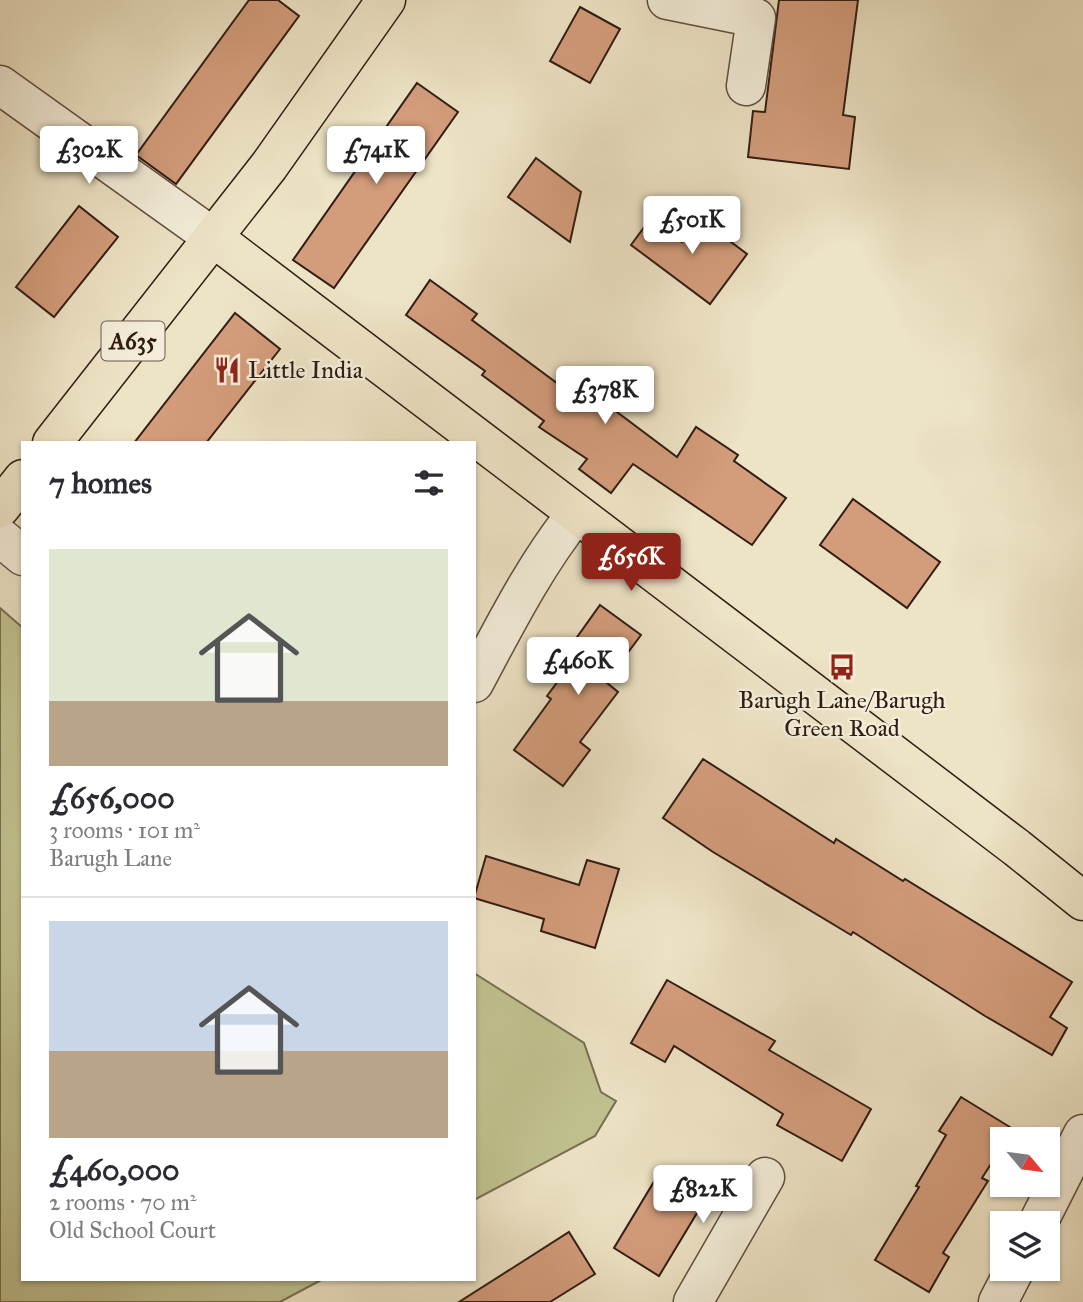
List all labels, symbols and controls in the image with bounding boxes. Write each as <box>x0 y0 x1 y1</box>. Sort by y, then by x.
pin: £302K <box>40 127 138 186</box>
pin: £741K <box>327 127 425 186</box>
text: £302K <box>56 135 122 163</box>
text: £741K <box>343 135 409 163</box>
pin: £501K <box>643 196 741 256</box>
text: £501K <box>659 205 725 233</box>
road number: A635 <box>102 322 164 360</box>
restaurant icon: Little India <box>212 355 242 385</box>
place label: Little India <box>248 355 364 385</box>
pin: £378K <box>556 366 654 426</box>
text: £378K <box>572 375 638 403</box>
icon: filters <box>410 464 448 502</box>
text: 7 homes <box>49 465 152 501</box>
pin: £656K <box>582 534 680 593</box>
text: £656K <box>598 542 664 570</box>
icon: home <box>186 595 312 721</box>
pin: £460K <box>529 638 627 697</box>
text: £460K <box>543 646 613 674</box>
bus stop icon: Barugh Lane/Barugh Green Road <box>827 652 857 682</box>
place label: Barugh Lane/Barugh Green Road <box>738 685 946 743</box>
text: £656,000 <box>49 780 175 816</box>
text: 3 rooms · 101 m² <box>49 816 200 844</box>
text: Barugh Lane <box>49 844 172 872</box>
icon: home <box>186 967 312 1093</box>
north arrow <box>990 1127 1060 1197</box>
map controls <box>990 1127 1060 1281</box>
text: £460,000 <box>49 1152 180 1188</box>
pin: £822K <box>654 1166 752 1225</box>
text: £822K <box>669 1174 737 1202</box>
text: 2 rooms · 70 m² <box>49 1188 197 1216</box>
button: layers <box>990 1211 1060 1281</box>
text: Old School Court <box>49 1216 216 1244</box>

